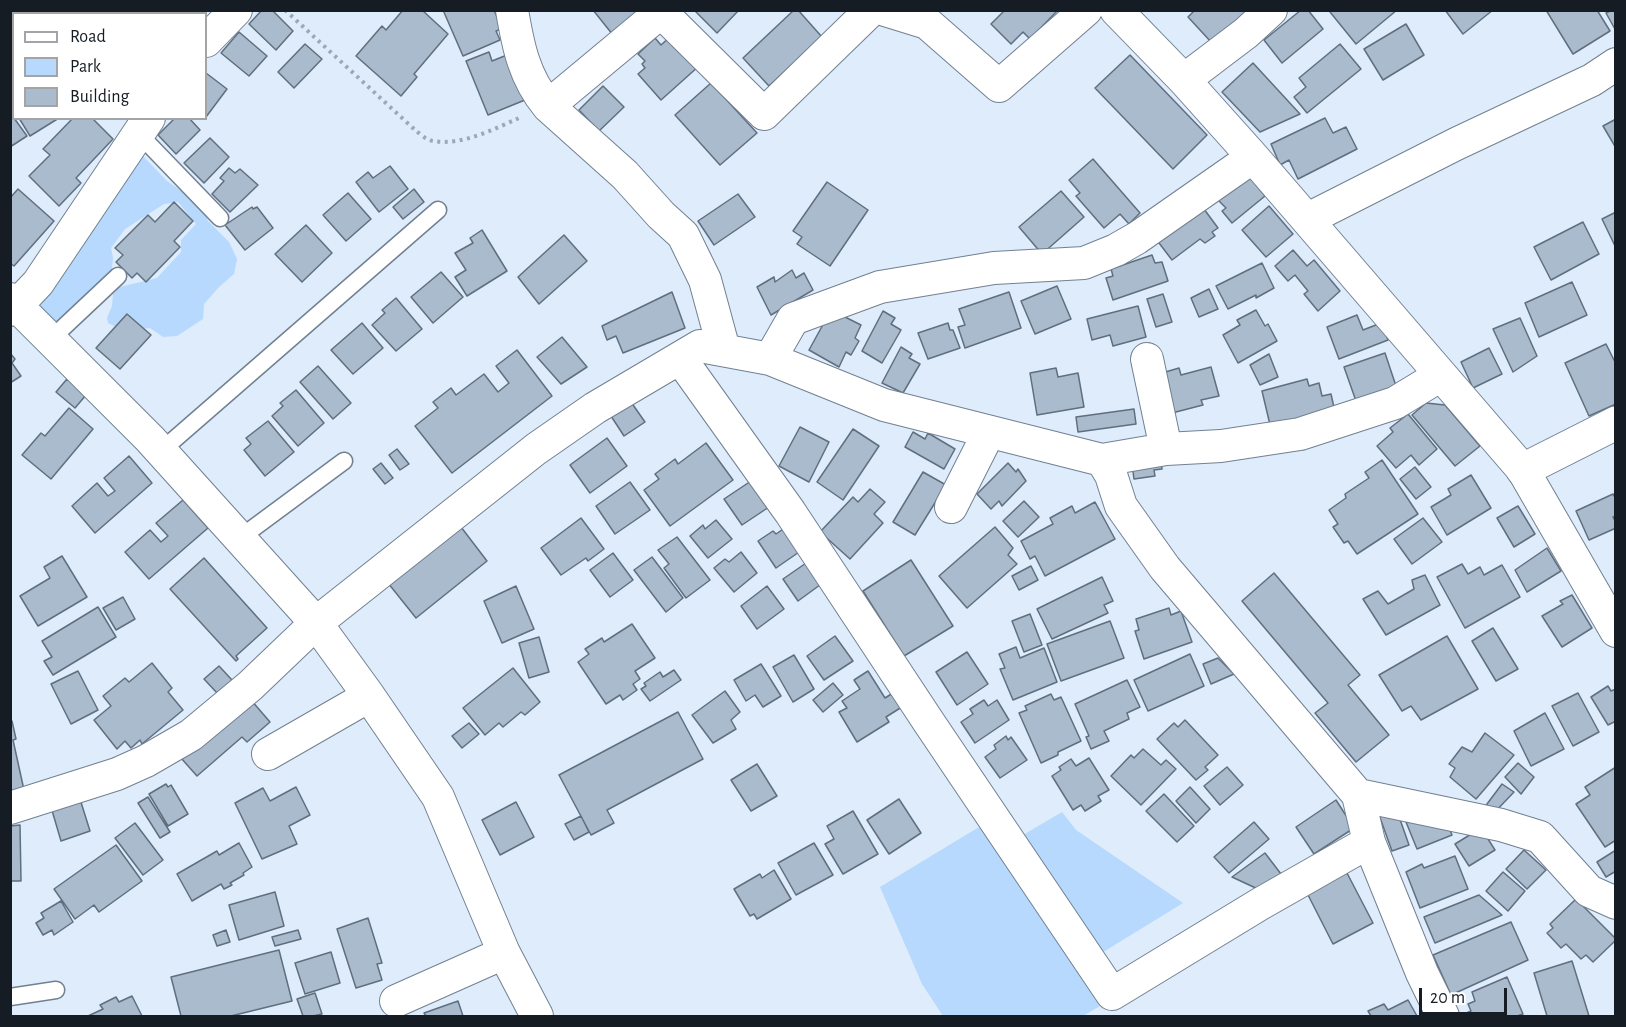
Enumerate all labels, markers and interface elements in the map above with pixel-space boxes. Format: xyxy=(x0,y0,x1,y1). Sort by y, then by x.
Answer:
legend xyxy=(12,12,207,120)
text: Road xyxy=(70,28,106,46)
text: Park xyxy=(70,58,101,76)
text: Building xyxy=(70,88,129,106)
scale bar xyxy=(1422,976,1510,1014)
text: 20 m xyxy=(1430,989,1465,1007)

